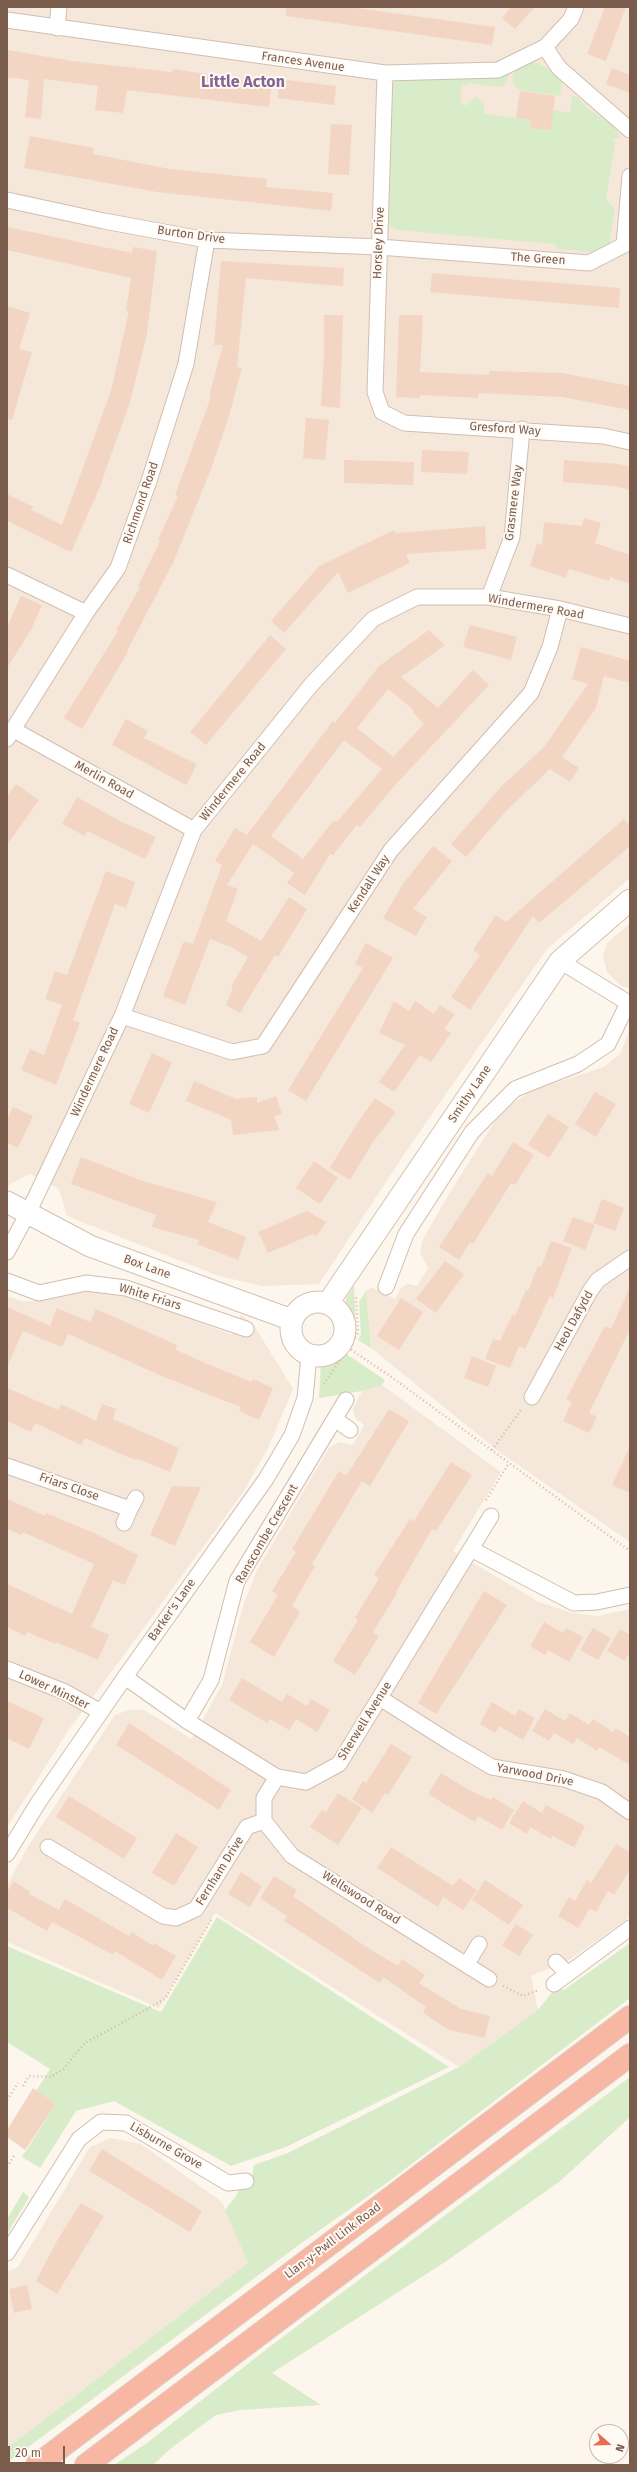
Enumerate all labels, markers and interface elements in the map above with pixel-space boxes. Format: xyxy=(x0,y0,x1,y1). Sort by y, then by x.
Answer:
street label: Frances Avenue xyxy=(260,49,346,75)
district label: Little Acton xyxy=(201,73,285,93)
street label: Horsley Drive xyxy=(371,207,387,279)
street label: Burton Drive xyxy=(156,223,226,247)
street label: The Green xyxy=(510,250,566,268)
street label: Gresford Way xyxy=(469,419,541,439)
street label: Richmond Road xyxy=(120,460,162,546)
street label: Grasmere Way xyxy=(502,464,526,542)
street label: Windermere Road xyxy=(487,591,585,623)
street label: Windermere Road xyxy=(197,740,269,824)
street label: Merlin Road xyxy=(72,758,136,802)
street label: Kendall Way xyxy=(345,852,393,916)
street label: Windermere Road xyxy=(68,1025,122,1119)
street label: Smithy Lane xyxy=(445,1062,495,1126)
street label: Box Lane xyxy=(121,1252,173,1282)
street label: White Friars xyxy=(117,1281,183,1313)
street label: Heol Dafydd xyxy=(552,1288,596,1354)
street label: Friars Close xyxy=(37,1470,101,1504)
street label: Ranscombe Crescent xyxy=(233,1482,301,1586)
street label: Barker's Lane xyxy=(145,1576,199,1644)
street label: Lower Minster xyxy=(16,1667,92,1713)
street label: Sherwell Avenue xyxy=(335,1679,395,1763)
street label: Yarwood Drive xyxy=(495,1760,575,1790)
street label: Fernham Drive xyxy=(193,1834,247,1908)
street label: Wellswood Road xyxy=(319,1868,403,1928)
street label: Lisburne Grove xyxy=(127,2119,205,2173)
street label: Llan-y-Pwll Link Road xyxy=(282,2200,384,2282)
north arrow xyxy=(589,2424,629,2464)
scale bar xyxy=(10,2438,67,2464)
text: N xyxy=(612,2442,627,2454)
text: 20 m xyxy=(15,2446,41,2460)

